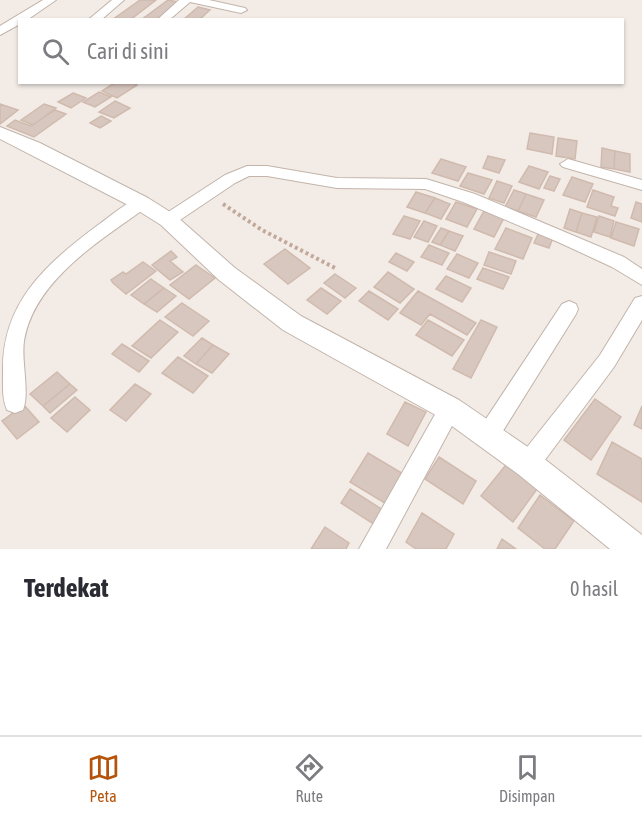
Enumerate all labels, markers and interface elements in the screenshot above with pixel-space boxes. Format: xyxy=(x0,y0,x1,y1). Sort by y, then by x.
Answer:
search box xyxy=(18,18,624,84)
icon: search xyxy=(39,35,72,68)
text: Cari di sini xyxy=(87,38,169,64)
text: Terdekat xyxy=(24,573,108,603)
text: 0 hasil xyxy=(570,577,618,600)
tab: Peta xyxy=(87,751,120,805)
tab: Rute xyxy=(293,751,326,805)
tab: Disimpan xyxy=(499,751,555,805)

